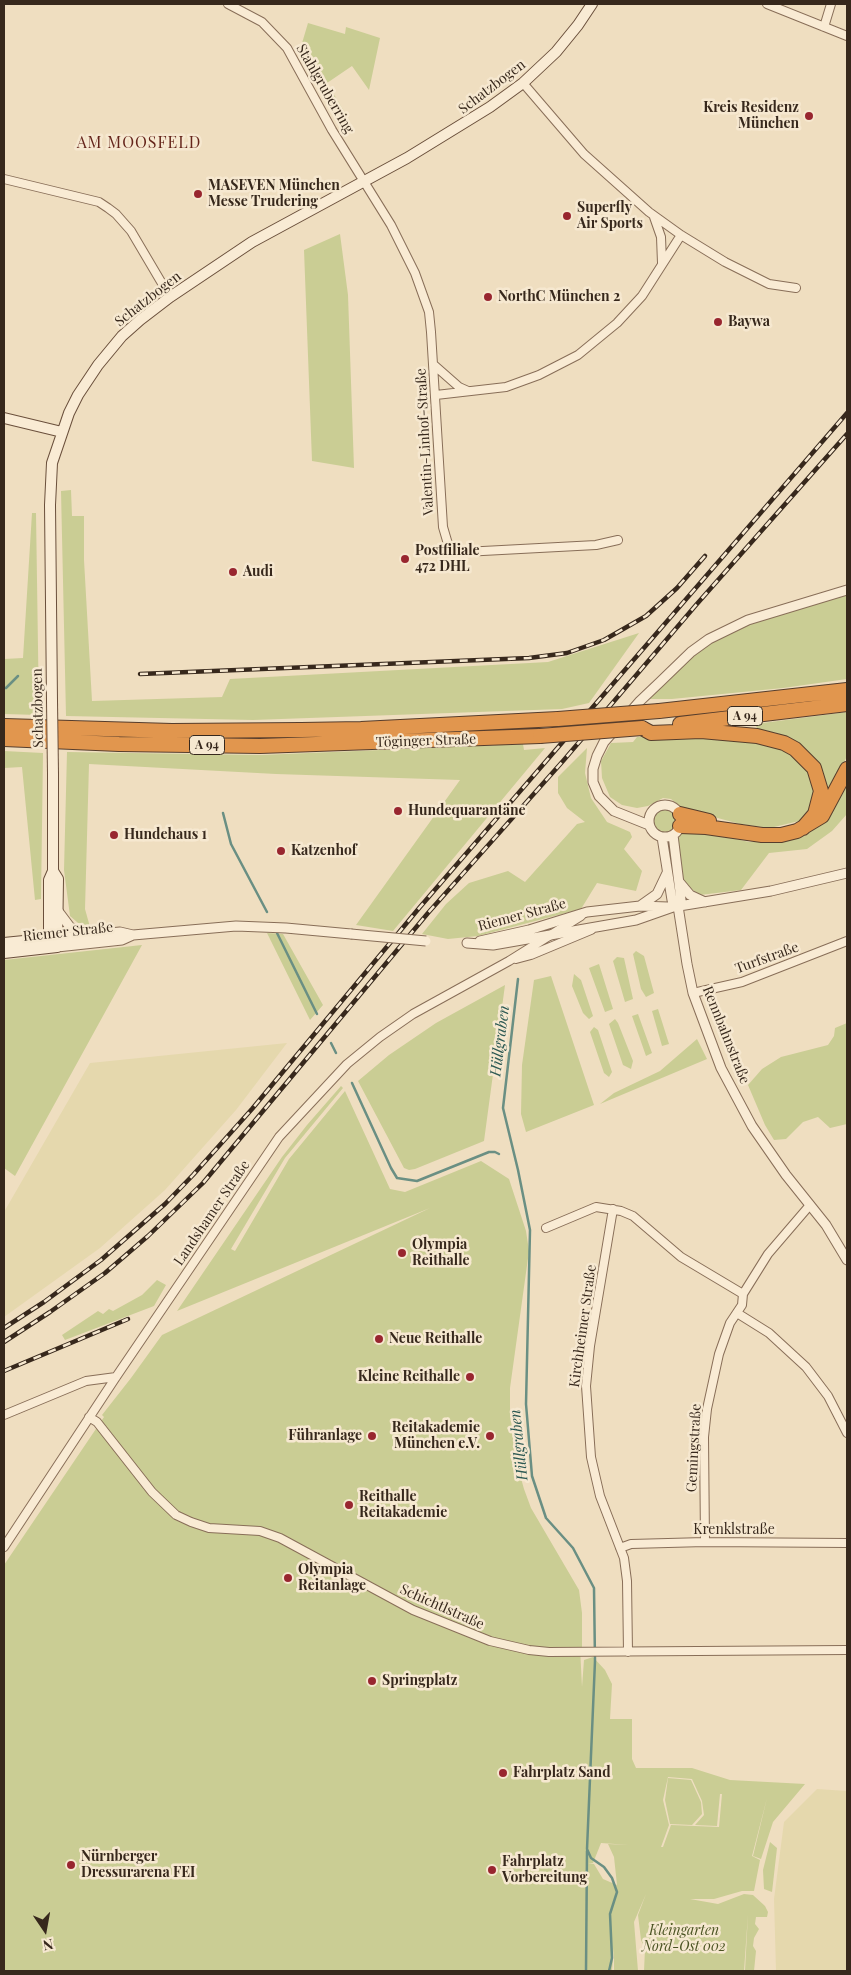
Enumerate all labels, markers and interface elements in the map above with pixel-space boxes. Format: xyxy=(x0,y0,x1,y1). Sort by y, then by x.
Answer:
street label: Stahlgruberring xyxy=(293,41,357,137)
street label: Schatzbogen xyxy=(455,56,529,118)
place label: Kreis Residenz München xyxy=(703,100,799,132)
marker: Kreis Residenz München xyxy=(803,110,815,122)
district label: AM MOOSFELD xyxy=(75,133,203,153)
place label: MASEVEN München Messe Trudering xyxy=(208,178,340,210)
marker: MASEVEN München Messe Trudering xyxy=(192,188,204,200)
place label: Superfly Air Sports xyxy=(577,200,643,232)
marker: Superfly Air Sports xyxy=(561,210,573,222)
street label: Schatzbogen xyxy=(112,268,184,330)
place label: NorthC München 2 xyxy=(498,289,620,305)
marker: NorthC München 2 xyxy=(482,291,494,303)
place label: Baywa xyxy=(728,314,770,330)
marker: Baywa xyxy=(712,316,724,328)
street label: Valentin-Linhof-Straße xyxy=(413,368,437,516)
place label: Postfiliale 472 DHL xyxy=(415,543,480,576)
marker: Postfiliale 472 DHL xyxy=(399,553,411,565)
place label: Audi xyxy=(243,564,273,580)
marker: Audi xyxy=(227,566,239,578)
street label: Schatzbogen xyxy=(29,668,47,748)
road number: A 94 xyxy=(728,706,762,726)
street label: Töginger Straße xyxy=(375,731,477,751)
road number: A 94 xyxy=(190,736,224,754)
place label: Hundequarantäne xyxy=(408,803,526,819)
marker: Hundequarantäne xyxy=(392,805,404,817)
place label: Hundehaus 1 xyxy=(124,827,207,843)
marker: Hundehaus 1 xyxy=(108,829,120,841)
place label: Katzenhof xyxy=(291,843,357,859)
marker: Katzenhof xyxy=(275,845,287,857)
street label: Riemer Straße xyxy=(476,895,568,935)
street label: Riemer Straße xyxy=(22,919,114,945)
street label: Turfstraße xyxy=(733,939,801,977)
street label: Rennbahnstraße xyxy=(699,984,753,1086)
water label: Hüllgraben xyxy=(487,1004,513,1078)
street label: Landshamer Straße xyxy=(171,1157,253,1269)
place label: Olympia Reithalle xyxy=(412,1237,470,1270)
marker: Olympia Reithalle xyxy=(396,1247,408,1259)
street label: Kirchheimer Straße xyxy=(566,1263,600,1389)
place label: Neue Reithalle xyxy=(389,1331,482,1347)
marker: Neue Reithalle xyxy=(373,1333,385,1345)
place label: Kleine Reithalle xyxy=(358,1369,460,1385)
marker: Kleine Reithalle xyxy=(464,1371,476,1383)
street label: Gemingstraße xyxy=(683,1403,705,1493)
water label: Hüllgraben xyxy=(506,1409,532,1481)
place label: Reitakademie München e.V. xyxy=(392,1420,480,1452)
place label: Führanlage xyxy=(288,1428,362,1444)
marker: Führanlage xyxy=(366,1430,378,1442)
marker: Reitakademie München e.V. xyxy=(484,1430,496,1442)
place label: Reithalle Reitakademie xyxy=(359,1489,447,1521)
marker: Reithalle Reitakademie xyxy=(343,1499,355,1511)
street label: Krenklstraße xyxy=(693,1522,775,1538)
place label: Olympia Reitanlage xyxy=(298,1562,366,1594)
marker: Olympia Reitanlage xyxy=(282,1572,294,1584)
street label: Schichtlstraße xyxy=(397,1581,487,1633)
place label: Springplatz xyxy=(382,1673,457,1689)
marker: Springplatz xyxy=(366,1675,378,1687)
place label: Fahrplatz Sand xyxy=(513,1765,611,1781)
marker: Fahrplatz Sand xyxy=(497,1767,509,1779)
place label: Nürnberger Dressurarena FEI xyxy=(81,1849,195,1881)
place label: Fahrplatz Vorbereitung xyxy=(502,1854,587,1886)
marker: Nürnberger Dressurarena FEI xyxy=(65,1859,77,1871)
marker: Fahrplatz Vorbereitung xyxy=(486,1864,498,1876)
north arrow xyxy=(20,1905,70,1955)
park label: Kleingarten Nord-Ost 002 xyxy=(642,1923,726,1955)
text: N xyxy=(41,1935,55,1956)

